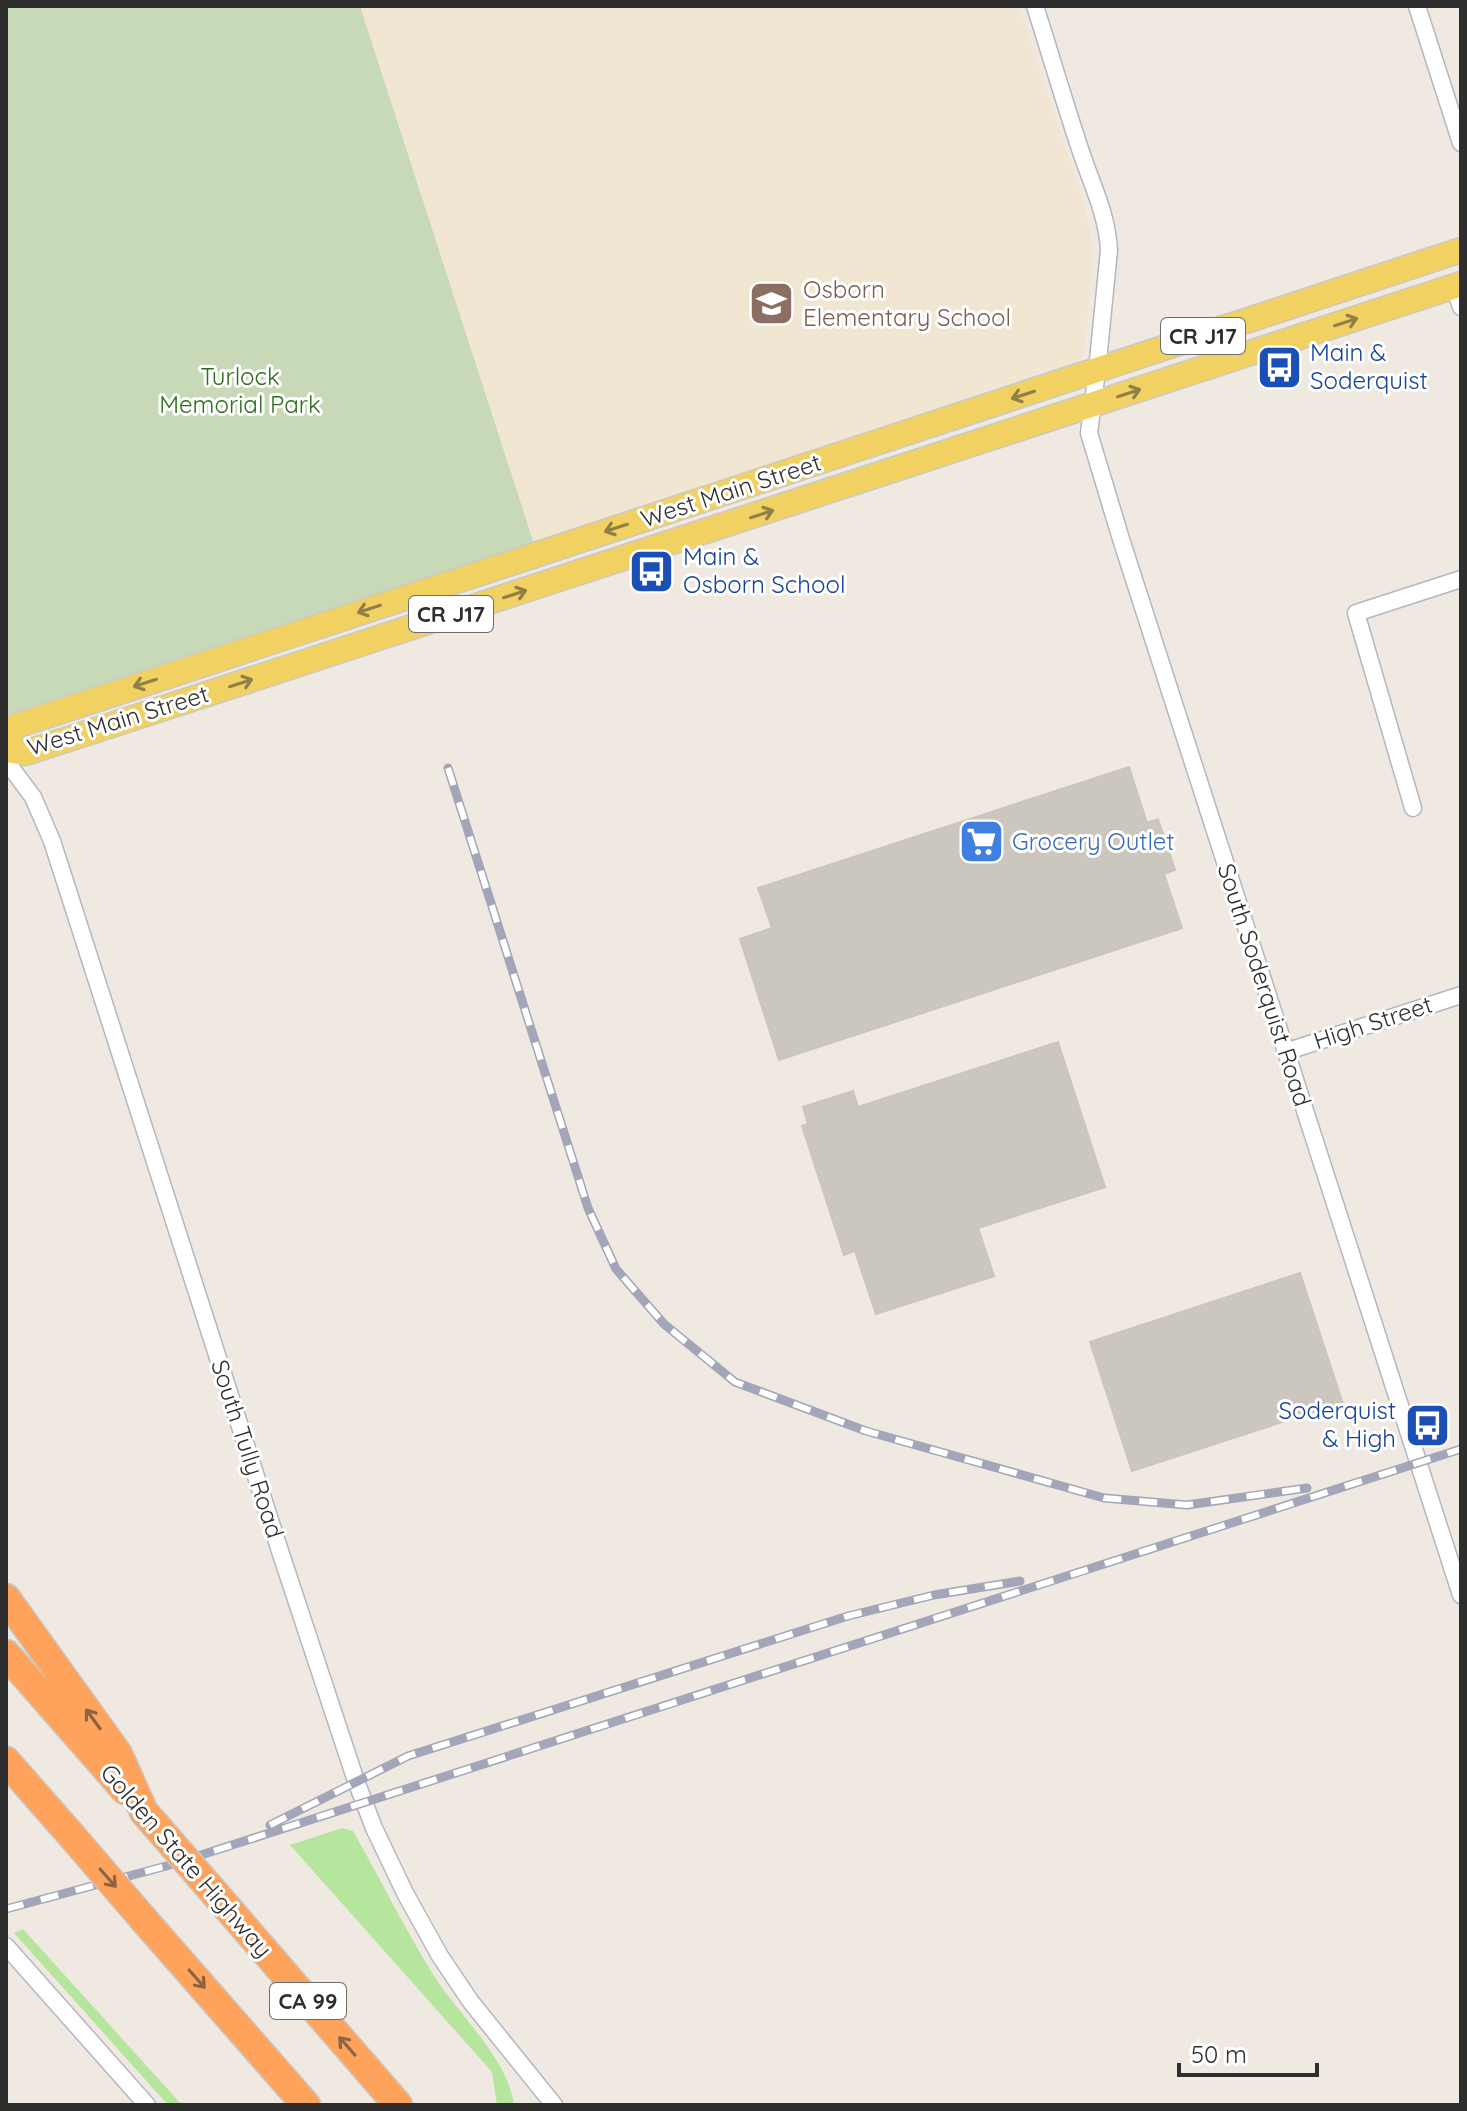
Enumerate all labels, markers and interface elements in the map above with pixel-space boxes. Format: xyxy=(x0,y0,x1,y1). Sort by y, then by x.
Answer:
place label: Osborn Elementary School xyxy=(803,274,1011,332)
school or university icon: Osborn Elementary School xyxy=(748,280,796,328)
one-way arrow xyxy=(1333,314,1358,329)
road number: CR J17 xyxy=(1161,318,1245,354)
place label: Main & Soderquist xyxy=(1310,337,1428,395)
bus stop icon: Main & Soderquist xyxy=(1255,343,1303,391)
park label: Turlock Memorial Park xyxy=(159,361,321,419)
one-way arrow xyxy=(1116,384,1141,399)
one-way arrow xyxy=(1011,389,1036,404)
street label: West Main Street xyxy=(637,447,825,533)
one-way arrow xyxy=(749,505,774,520)
one-way arrow xyxy=(604,521,630,536)
place label: Main & Osborn School xyxy=(683,541,845,599)
bus stop icon: Main & Osborn School xyxy=(628,547,676,595)
one-way arrow xyxy=(502,585,527,600)
road number: CR J17 xyxy=(409,596,493,632)
one-way arrow xyxy=(357,603,382,617)
one-way arrow xyxy=(228,675,253,690)
one-way arrow xyxy=(133,677,158,692)
street label: West Main Street xyxy=(23,678,212,762)
supermarket icon: Grocery Outlet xyxy=(957,818,1005,866)
place label: Grocery Outlet xyxy=(1012,826,1174,856)
street label: South Soderquist Road xyxy=(1212,859,1318,1110)
street label: High Street xyxy=(1309,989,1436,1055)
street label: South Tully Road xyxy=(205,1356,291,1542)
place label: Soderquist & High xyxy=(1278,1395,1396,1453)
bus stop icon: Soderquist & High xyxy=(1403,1401,1451,1449)
one-way arrow xyxy=(85,1709,101,1731)
street label: Golden State Highway xyxy=(95,1757,279,1963)
one-way arrow xyxy=(99,1867,117,1888)
one-way arrow xyxy=(187,1969,205,1989)
road number: CA 99 xyxy=(270,1983,346,2019)
scale bar xyxy=(1179,2027,1317,2077)
one-way arrow xyxy=(338,2036,356,2057)
text: 50 m xyxy=(1191,2039,1247,2069)

